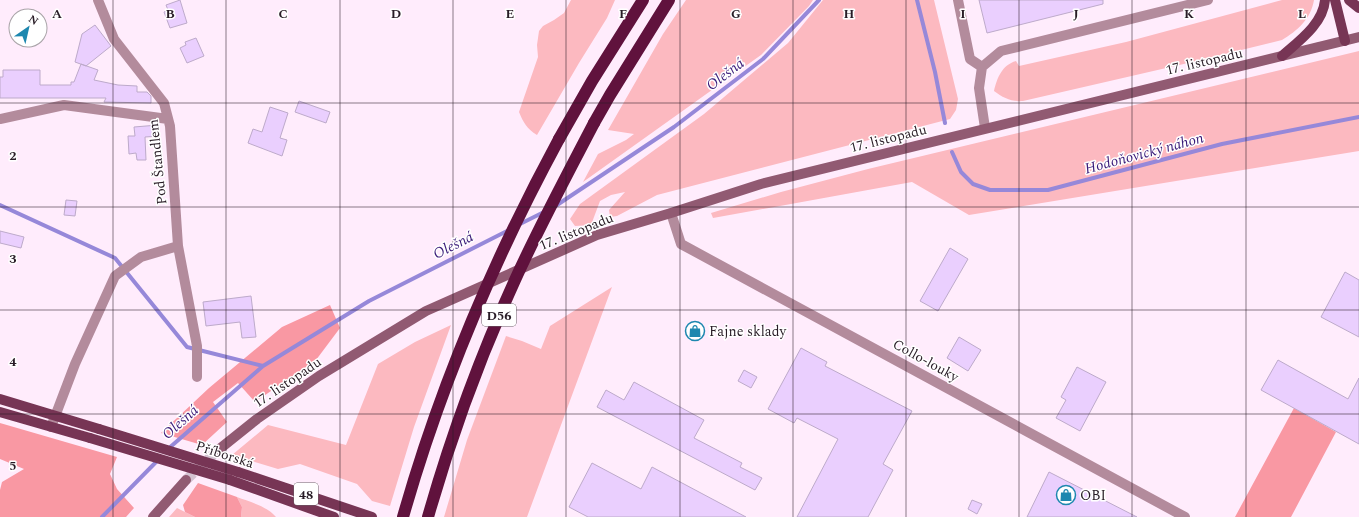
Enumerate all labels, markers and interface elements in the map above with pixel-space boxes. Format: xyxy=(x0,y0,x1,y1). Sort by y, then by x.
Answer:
text: A xyxy=(52,4,62,24)
text: B xyxy=(165,4,175,24)
text: C xyxy=(278,4,288,24)
text: D xyxy=(391,4,401,24)
text: E xyxy=(506,4,515,24)
text: F xyxy=(619,4,627,24)
text: G xyxy=(731,4,741,24)
text: H xyxy=(844,4,855,24)
text: I xyxy=(960,4,966,24)
text: J xyxy=(1073,4,1079,24)
text: K xyxy=(1184,4,1194,24)
text: L xyxy=(1298,4,1306,24)
north arrow xyxy=(8,8,48,48)
text: N xyxy=(25,11,42,30)
street label: 17. listopadu xyxy=(1164,42,1245,81)
water label: Olešná xyxy=(701,52,750,96)
street label: Pod Štandlem xyxy=(143,118,172,206)
street label: 17. listopadu xyxy=(848,119,929,158)
water label: Hodoňovický náhon xyxy=(1082,127,1206,180)
text: 2 xyxy=(9,146,17,166)
street label: 17. listopadu xyxy=(536,207,617,256)
water label: Olešná xyxy=(429,225,478,265)
text: 3 xyxy=(9,249,17,269)
road number: D56 xyxy=(482,304,516,326)
shop icon: Fajne sklady xyxy=(684,320,706,342)
place label: Fajne sklady xyxy=(709,321,787,342)
street label: Collo-louky xyxy=(889,334,964,388)
text: 4 xyxy=(9,352,17,372)
street label: 17. listopadu xyxy=(249,352,326,413)
water label: Olešná xyxy=(157,399,204,445)
street label: Příborská xyxy=(193,435,257,474)
text: 5 xyxy=(9,456,17,476)
road number: 48 xyxy=(294,483,318,505)
shop icon: OBI xyxy=(1055,484,1077,506)
place label: OBI xyxy=(1080,485,1106,506)

